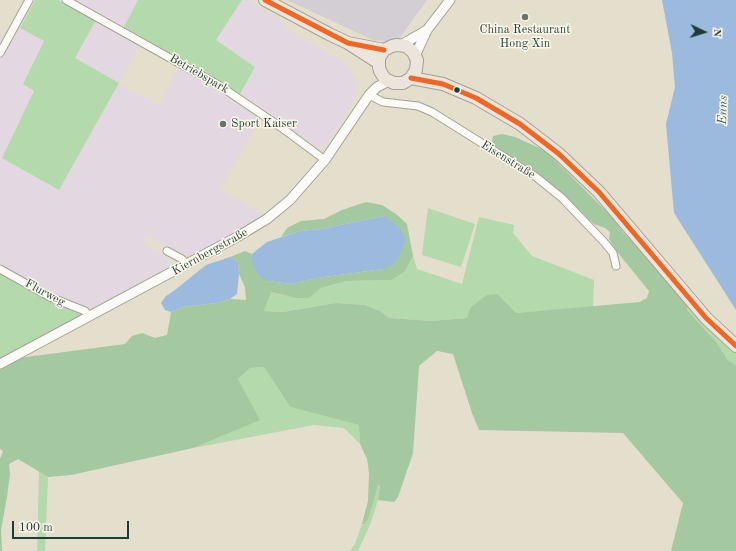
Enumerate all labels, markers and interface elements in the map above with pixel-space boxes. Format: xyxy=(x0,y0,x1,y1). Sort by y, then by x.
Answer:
marker: China Restaurant Hong Xin xyxy=(520,12,530,22)
north arrow xyxy=(684,12,724,52)
place label: China Restaurant Hong Xin xyxy=(480,23,570,51)
text: N xyxy=(711,28,722,37)
street label: Betriebspark xyxy=(167,51,231,97)
unlabelled marker xyxy=(452,85,462,95)
water label: Enns xyxy=(715,95,731,125)
place label: Sport Kaiser xyxy=(231,117,297,131)
marker: Sport Kaiser xyxy=(218,119,228,129)
street label: Eisenstraße xyxy=(478,138,538,182)
street label: Kiernbergstraße xyxy=(170,225,250,279)
street label: Flurweg xyxy=(22,276,68,310)
scale bar xyxy=(14,513,131,539)
text: 100 m xyxy=(19,522,53,534)

